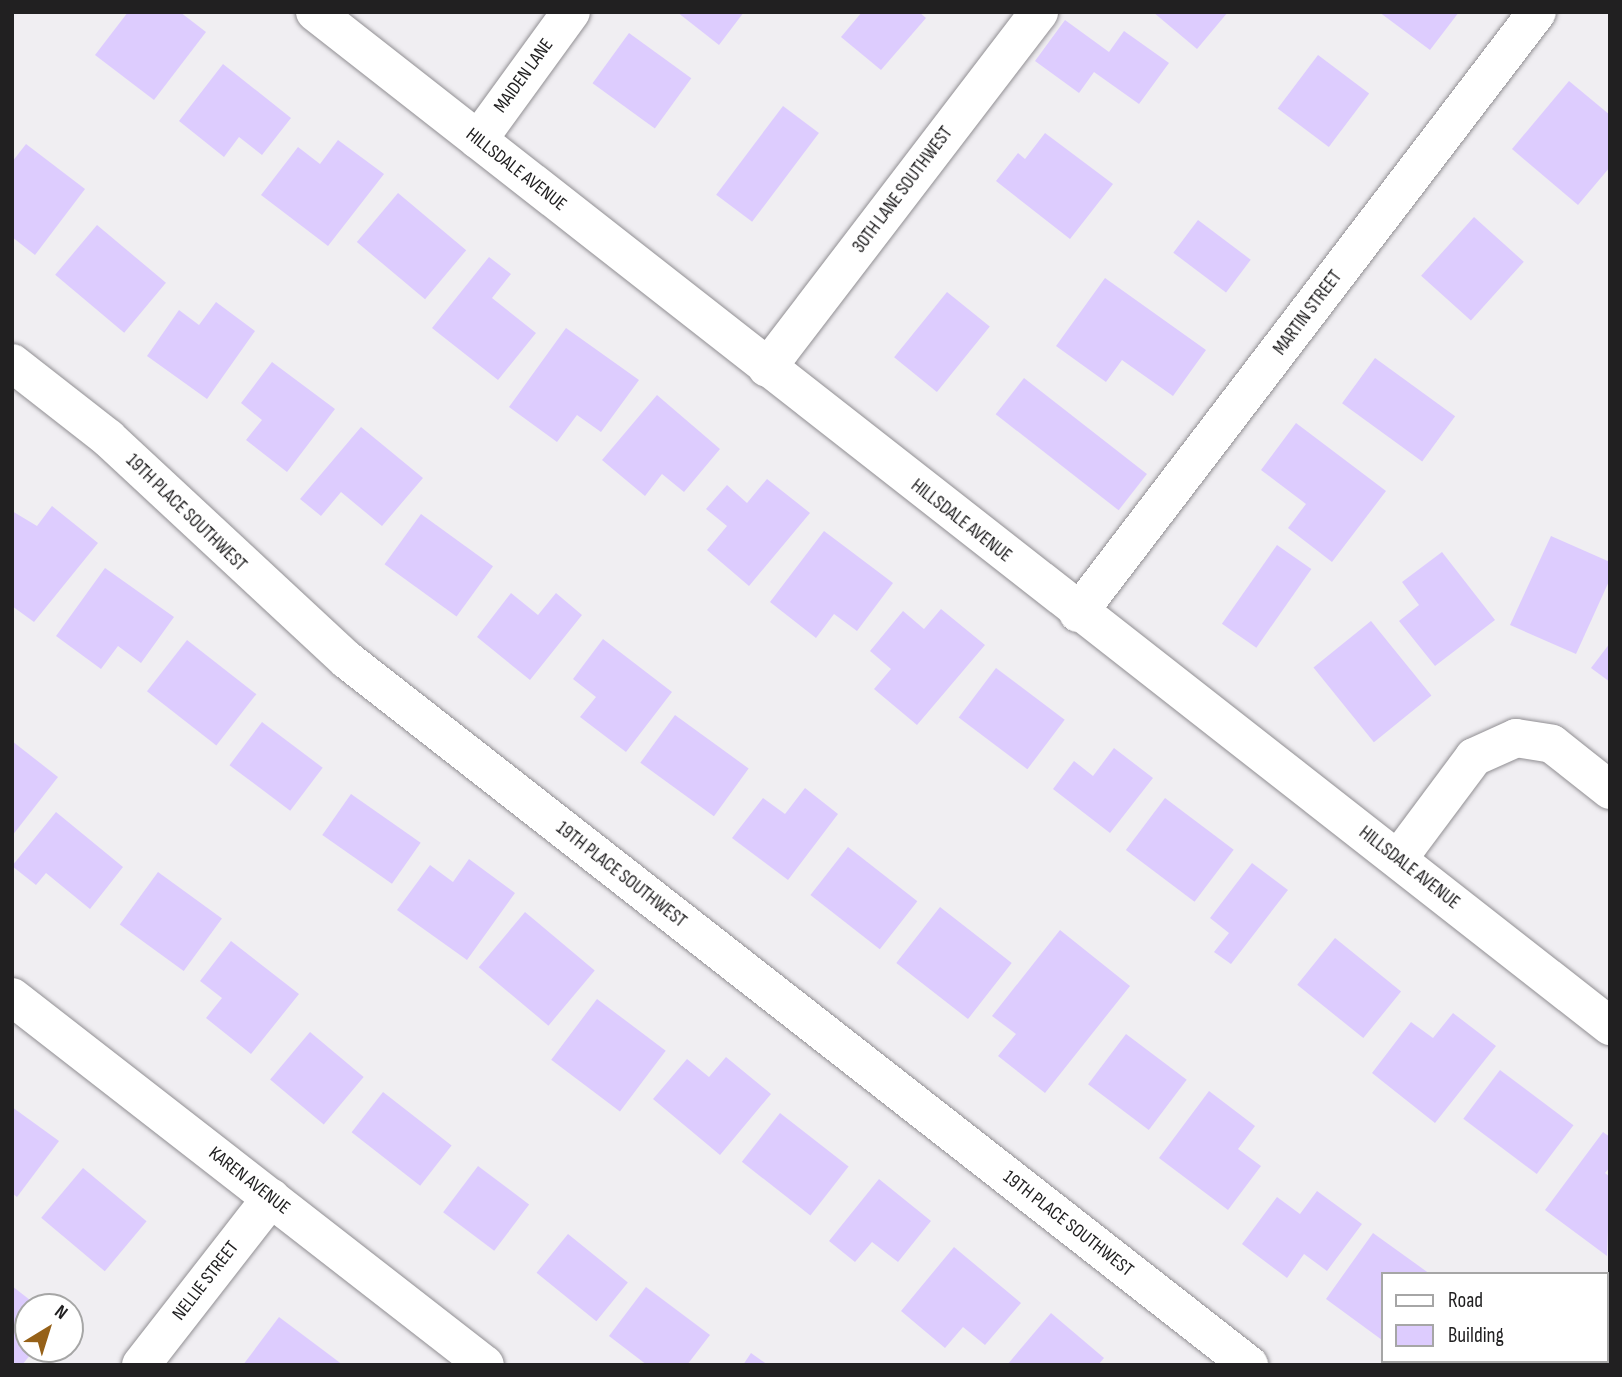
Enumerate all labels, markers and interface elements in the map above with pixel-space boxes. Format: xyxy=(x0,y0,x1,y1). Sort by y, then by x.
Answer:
street label: MAIDEN LANE xyxy=(489,35,559,117)
street label: 30TH LANE SOUTHWEST xyxy=(848,122,958,258)
street label: HILLSDALE AVENUE xyxy=(461,124,571,216)
street label: MARTIN STREET xyxy=(1269,266,1347,360)
street label: 19TH PLACE SOUTHWEST xyxy=(121,450,251,576)
street label: HILLSDALE AVENUE xyxy=(906,475,1016,567)
street label: 19TH PLACE SOUTHWEST xyxy=(551,817,691,933)
street label: HILLSDALE AVENUE xyxy=(1354,822,1464,914)
street label: KAREN AVENUE xyxy=(204,1142,294,1220)
street label: 19TH PLACE SOUTHWEST xyxy=(998,1166,1138,1282)
street label: NELLIE STREET xyxy=(168,1237,244,1325)
legend xyxy=(1380,1272,1608,1363)
text: Road xyxy=(1448,1288,1483,1313)
north arrow xyxy=(14,1293,84,1363)
text: N xyxy=(50,1300,72,1325)
text: Building xyxy=(1448,1323,1504,1348)

